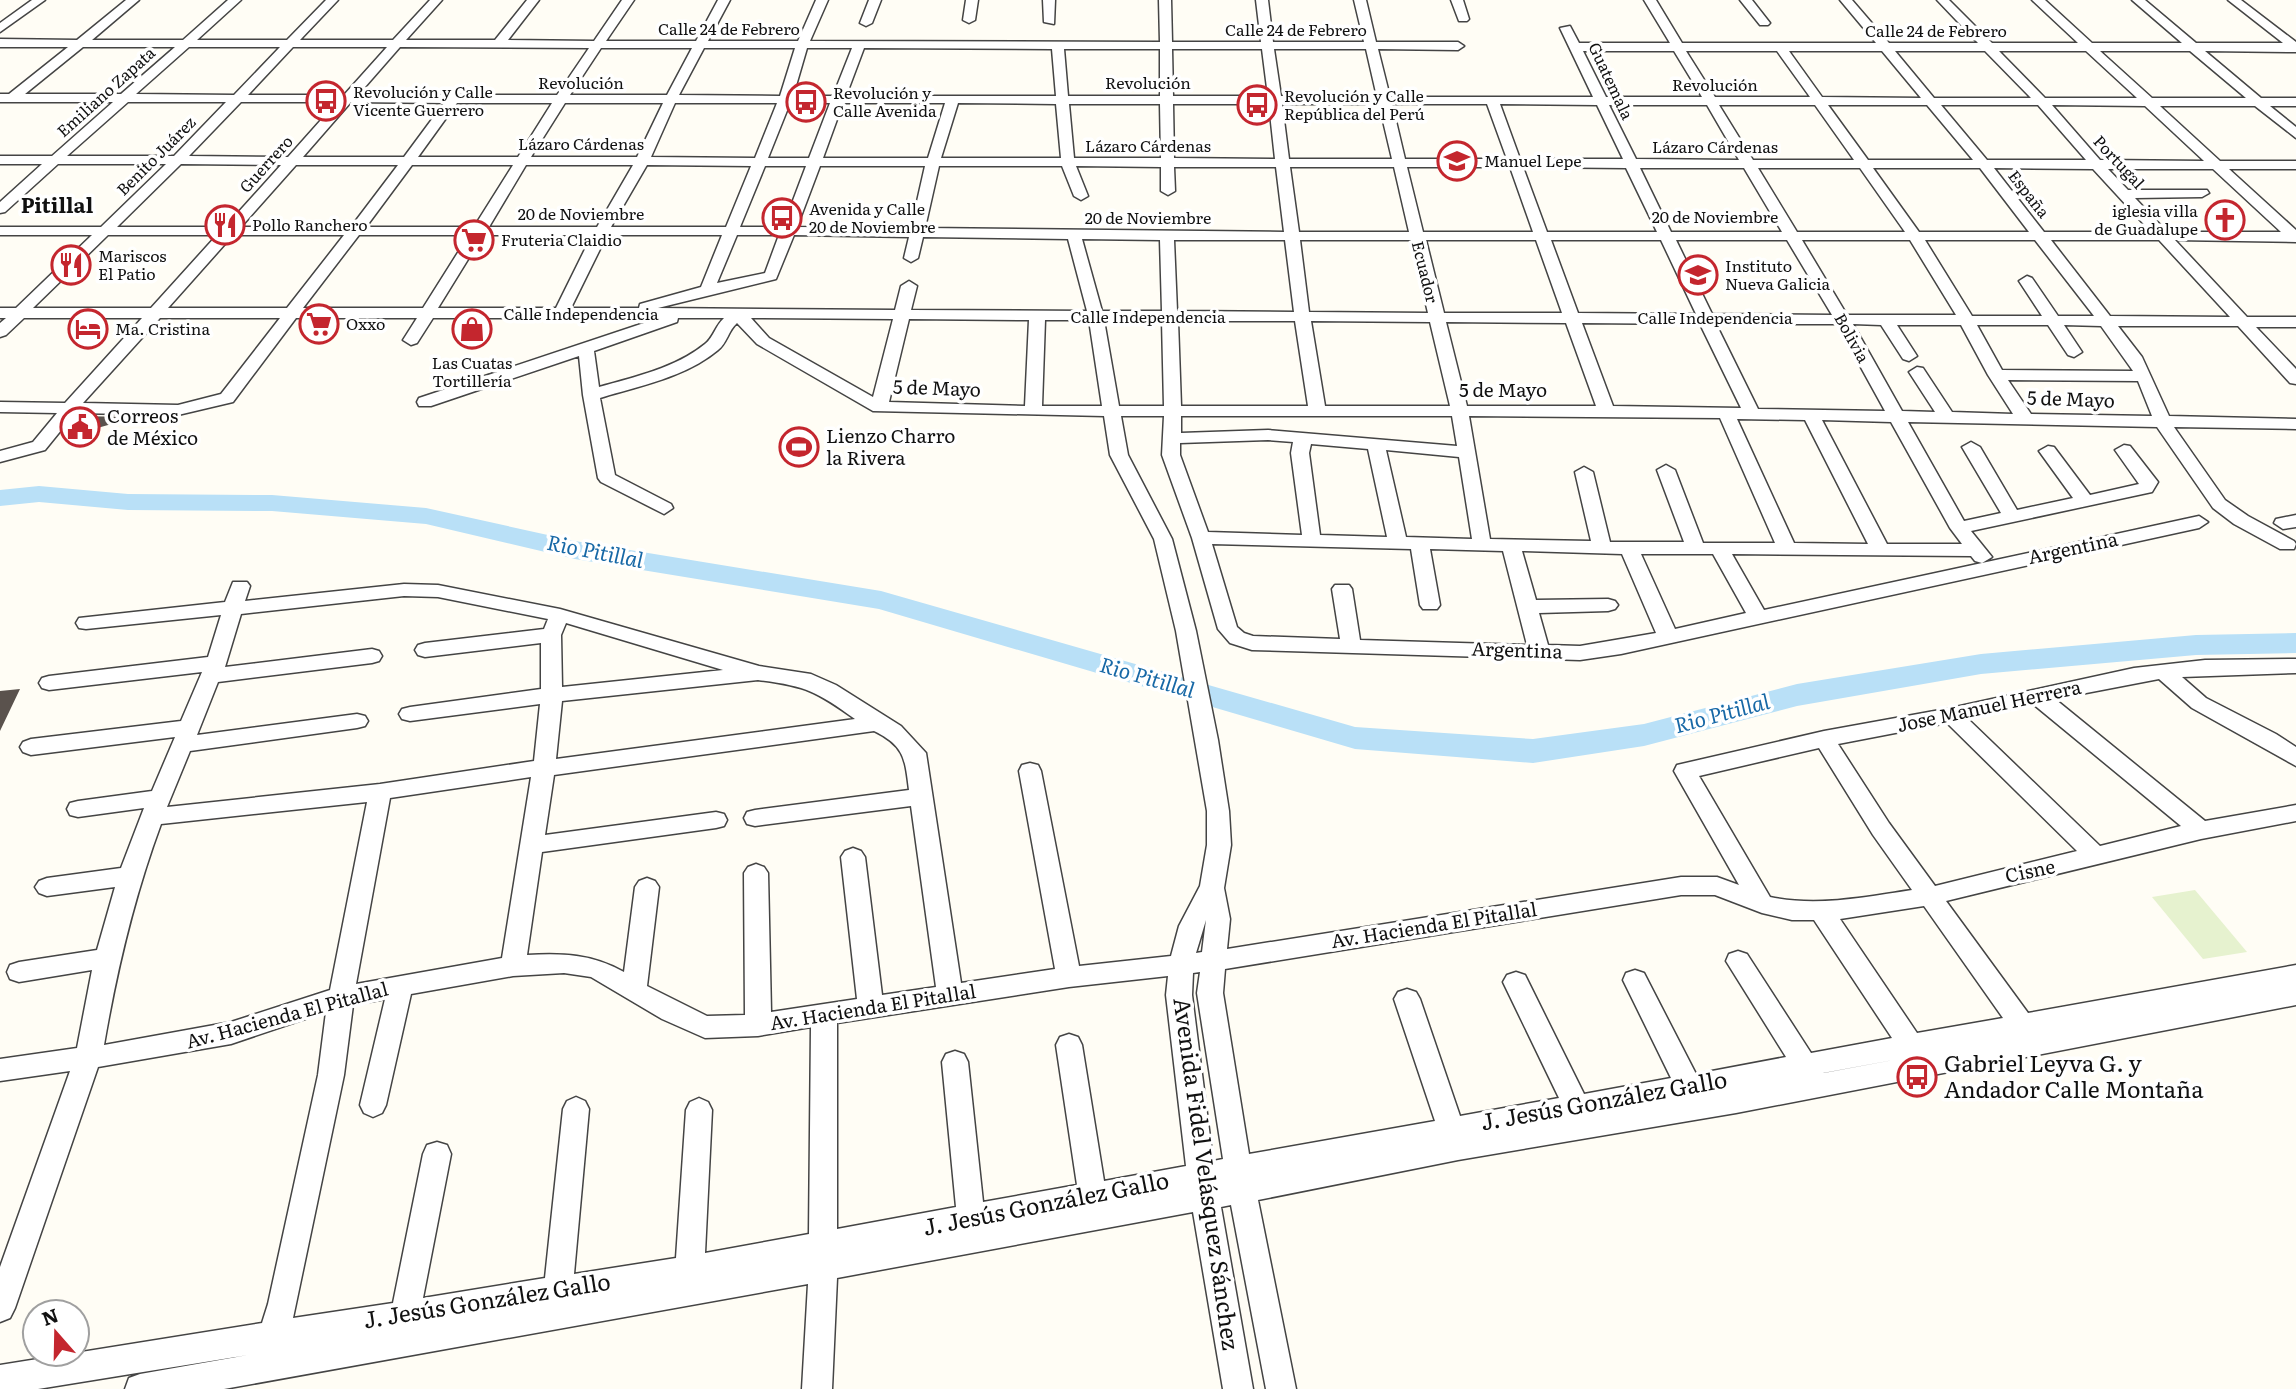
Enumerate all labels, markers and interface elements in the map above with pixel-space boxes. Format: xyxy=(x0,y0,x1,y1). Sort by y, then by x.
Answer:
street label: Calle 24 de Febrero xyxy=(658,16,800,40)
street label: Calle 24 de Febrero xyxy=(1225,17,1367,41)
street label: Calle 24 de Febrero xyxy=(1865,18,2007,42)
street label: Guatemala xyxy=(1583,38,1640,124)
street label: Emiliano Zapata xyxy=(51,40,160,142)
street label: Revolución xyxy=(538,70,624,94)
street label: Revolución xyxy=(1105,70,1191,94)
street label: Revolución xyxy=(1672,72,1758,96)
place label: Revolución y Calle Vicente Guerrero xyxy=(353,79,493,121)
bus stop icon: Revolución y Calle Vicente Guerrero xyxy=(305,80,347,122)
place label: Revolución y Calle Avenida xyxy=(833,80,937,122)
bus stop icon: Revolución y Calle Avenida xyxy=(785,81,827,123)
place label: Revolución y Calle República del Perú xyxy=(1284,83,1425,125)
bus stop icon: Revolución y Calle República del Perú xyxy=(1236,84,1278,126)
street label: Benito Juárez xyxy=(110,110,201,200)
street label: Guerrero xyxy=(233,129,298,197)
street label: Portugal xyxy=(2089,129,2151,193)
street label: Lázaro Cárdenas xyxy=(518,131,644,155)
street label: Lázaro Cárdenas xyxy=(1085,133,1211,157)
street label: Lázaro Cárdenas xyxy=(1652,134,1778,158)
school or university icon: Manuel Lepe xyxy=(1436,140,1478,182)
place label: Manuel Lepe xyxy=(1484,148,1582,172)
street label: España xyxy=(2003,164,2056,223)
district label: Pitillal xyxy=(21,188,94,219)
place label: Avenida y Calle 20 de Noviembre xyxy=(809,196,936,238)
bus stop icon: Avenida y Calle 20 de Noviembre xyxy=(761,197,803,239)
place label: iglesia villa de Guadalupe xyxy=(2094,198,2198,240)
church icon: iglesia villa de Guadalupe xyxy=(2204,199,2246,241)
street label: 20 de Noviembre xyxy=(518,201,644,225)
restaurant icon: Pollo Ranchero xyxy=(204,204,246,246)
street label: 20 de Noviembre xyxy=(1652,204,1778,228)
street label: 20 de Noviembre xyxy=(1085,205,1211,229)
place label: Pollo Ranchero xyxy=(252,212,368,236)
supermarket icon: Fruteria Claidio xyxy=(453,219,495,261)
place label: Fruteria Claidio xyxy=(501,227,622,251)
street label: Ecuador xyxy=(1407,238,1445,306)
place label: Mariscos El Patio xyxy=(98,243,167,285)
restaurant icon: Mariscos El Patio xyxy=(50,244,92,286)
place label: Instituto Nueva Galicia xyxy=(1725,253,1831,295)
school or university icon: Instituto Nueva Galicia xyxy=(1677,254,1719,296)
street label: Calle Independencia xyxy=(503,301,659,325)
supermarket icon: Oxxo xyxy=(298,303,340,345)
street label: Calle Independencia xyxy=(1070,304,1226,328)
street label: Calle Independencia xyxy=(1637,305,1793,329)
hotel icon: Ma. Cristina xyxy=(67,308,109,350)
shop icon: Las Cuatas Tortillería xyxy=(451,308,493,350)
street label: Bolivia xyxy=(1829,308,1876,367)
place label: Oxxo xyxy=(346,311,385,335)
place label: Ma. Cristina xyxy=(115,316,210,340)
place label: Las Cuatas Tortillería xyxy=(432,350,512,392)
street label: 5 de Mayo xyxy=(893,371,982,403)
street label: 5 de Mayo xyxy=(1459,375,1547,403)
street label: 5 de Mayo xyxy=(2027,382,2116,414)
place label: Correos de México xyxy=(107,401,198,451)
public building icon: Correos de México xyxy=(59,406,101,448)
place label: Lienzo Charro la Rivera xyxy=(826,421,956,471)
sports icon: Lienzo Charro la Rivera xyxy=(778,426,820,468)
street label: Argentina xyxy=(2025,524,2121,570)
water label: Rio Pitillal xyxy=(545,525,646,574)
street label: Argentina xyxy=(1471,633,1564,665)
water label: Rio Pitillal xyxy=(1097,647,1199,704)
street label: Jose Manuel Herrera xyxy=(1894,672,2084,738)
water label: Rio Pitillal xyxy=(1670,684,1773,739)
street label: Cisne xyxy=(2002,851,2058,889)
street label: Av. Hacienda El Pitallal xyxy=(1329,894,1539,954)
street label: Av. Hacienda El Pitallal xyxy=(183,974,391,1054)
street label: Av. Hacienda El Pitallal xyxy=(768,976,978,1036)
street label: Avenida Fidel Velásquez Sánchez xyxy=(1166,995,1250,1352)
place label: Gabriel Leyva G. y Andador Calle Montaña xyxy=(1944,1045,2204,1105)
bus stop icon: Gabriel Leyva G. y Andador Calle Montaña xyxy=(1896,1056,1938,1098)
street label: J. Jesús González Gallo xyxy=(1478,1061,1730,1137)
street label: J. Jesús González Gallo xyxy=(920,1162,1171,1243)
street label: J. Jesús González Gallo xyxy=(361,1263,613,1335)
north arrow xyxy=(21,1298,91,1368)
text: N xyxy=(38,1300,62,1332)

